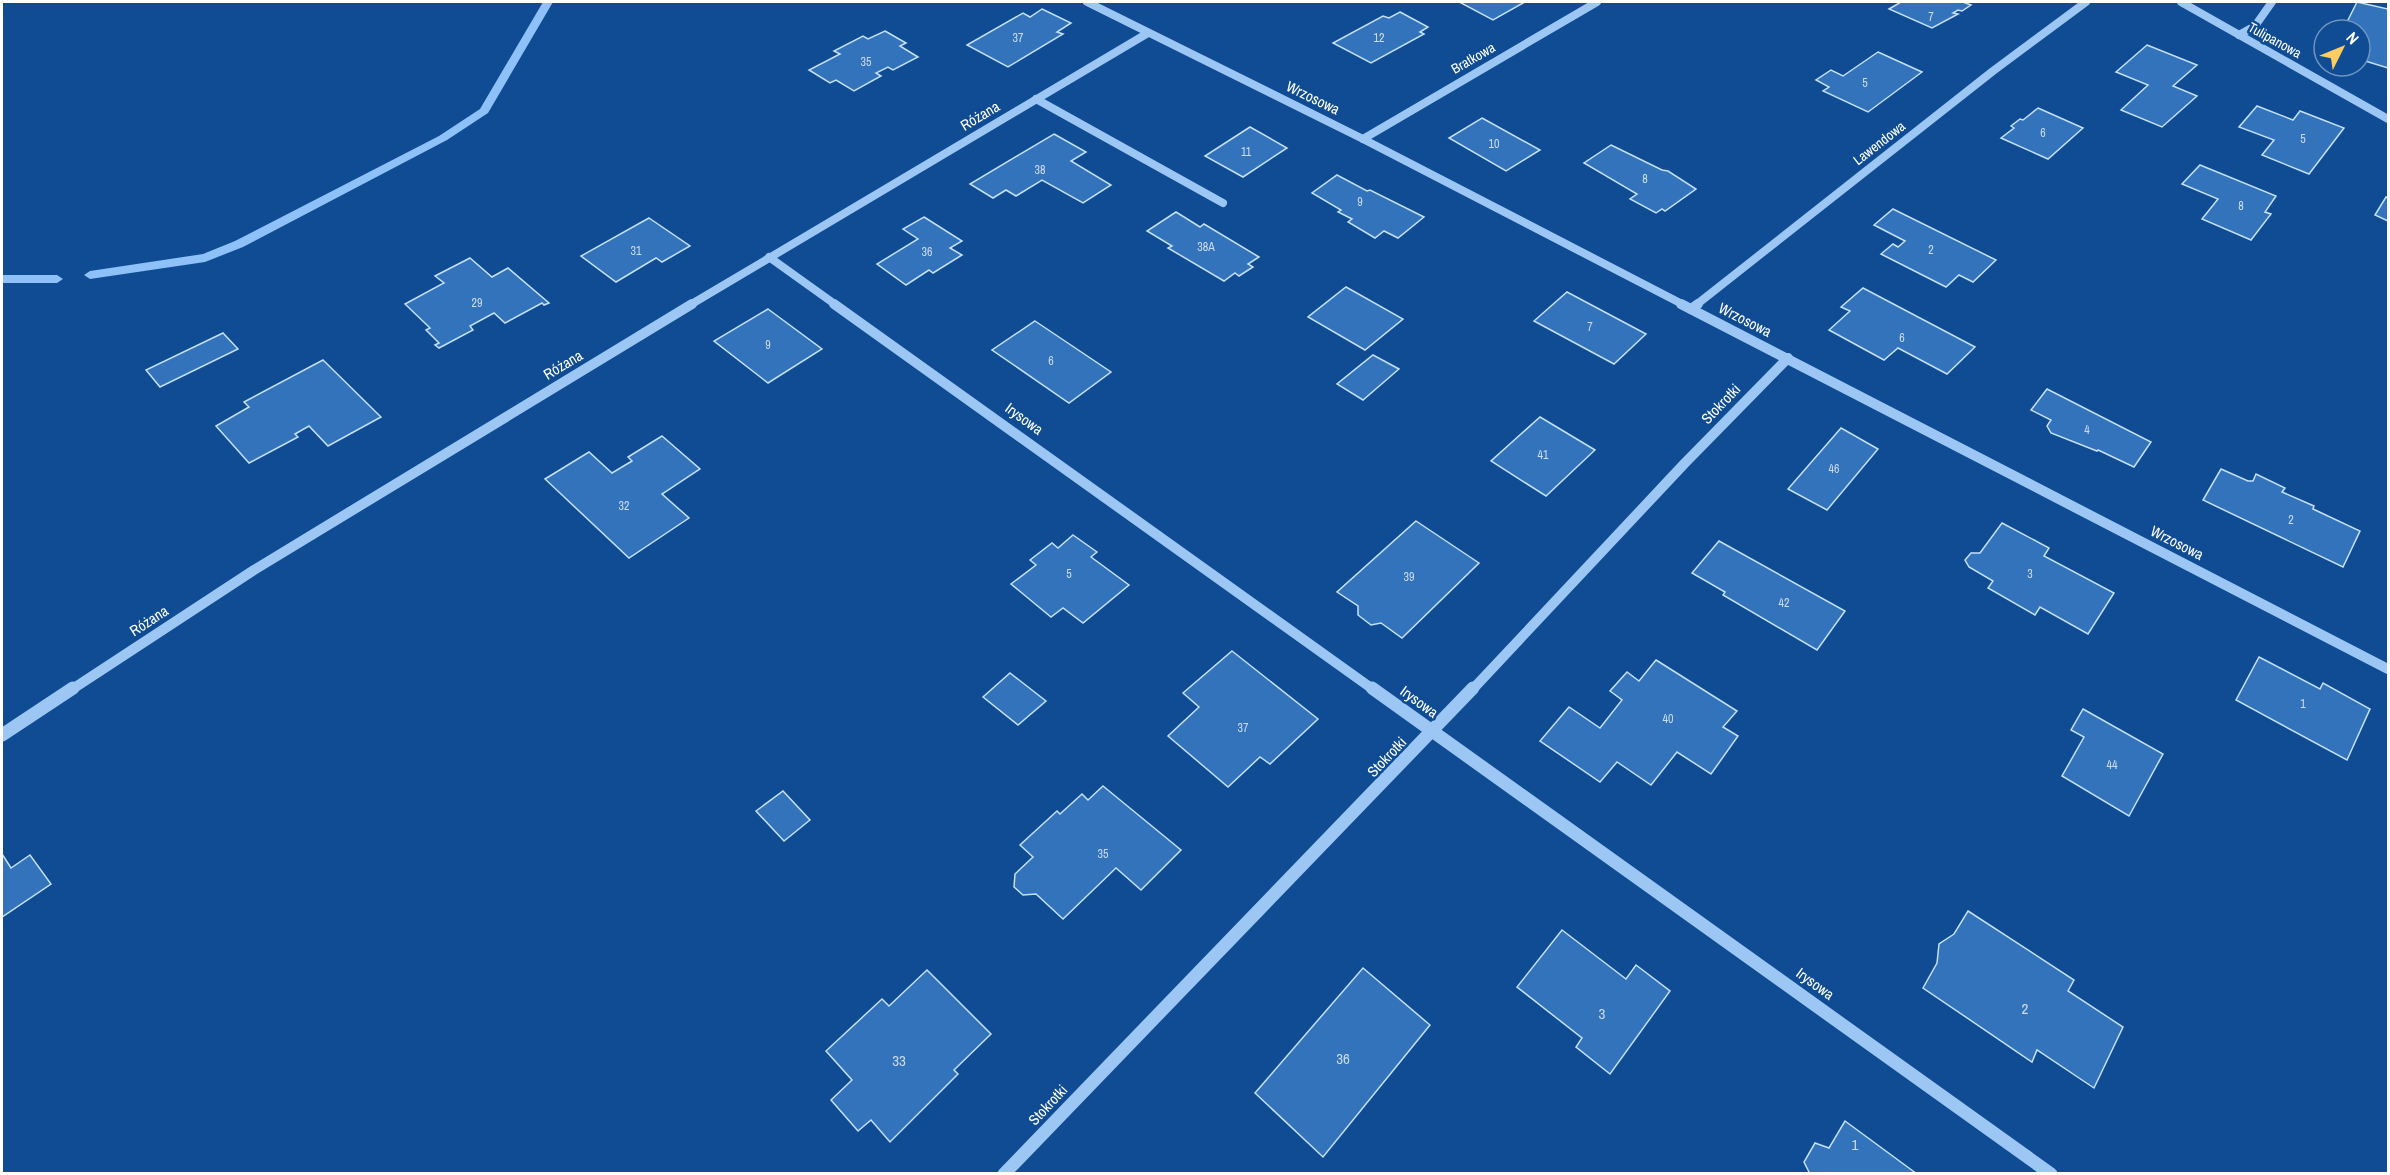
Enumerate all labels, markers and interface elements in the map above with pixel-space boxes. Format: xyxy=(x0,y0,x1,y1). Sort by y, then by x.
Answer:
house number: 7 xyxy=(1928,9,1934,25)
street label: Tulipanowa xyxy=(2245,18,2305,62)
north arrow xyxy=(2312,18,2372,78)
text: N xyxy=(2342,27,2364,49)
house number: 37 xyxy=(1013,30,1024,46)
house number: 12 xyxy=(1374,30,1384,46)
street label: Bratkowa xyxy=(1448,38,1499,78)
house number: 35 xyxy=(861,54,872,70)
house number: 5 xyxy=(1862,75,1868,91)
street label: Wrzosowa xyxy=(1283,76,1344,120)
street label: Różana xyxy=(956,96,1003,135)
street label: Lawendowa xyxy=(1849,117,1909,169)
house number: 6 xyxy=(2040,125,2046,141)
house number: 5 xyxy=(2300,131,2306,147)
house number: 10 xyxy=(1489,136,1499,152)
house number: 11 xyxy=(1241,144,1252,160)
house number: 38 xyxy=(1035,162,1045,178)
house number: 8 xyxy=(1642,171,1648,187)
house number: 9 xyxy=(1357,194,1363,210)
house number: 8 xyxy=(2238,198,2244,214)
house number: 38A xyxy=(1197,239,1215,255)
house number: 2 xyxy=(1928,242,1934,258)
house number: 31 xyxy=(631,243,642,259)
house number: 36 xyxy=(922,244,932,260)
house number: 29 xyxy=(472,295,482,311)
street label: Wrzosowa xyxy=(1715,297,1776,342)
house number: 7 xyxy=(1587,319,1593,335)
house number: 6 xyxy=(1899,330,1905,346)
house number: 9 xyxy=(765,337,771,353)
street label: Różana xyxy=(539,345,586,384)
house number: 6 xyxy=(1048,353,1054,369)
street label: Stokrotki xyxy=(1696,379,1745,428)
street label: Irysowa xyxy=(1001,398,1048,440)
house number: 4 xyxy=(2084,422,2090,438)
house number: 41 xyxy=(1538,447,1549,463)
house number: 46 xyxy=(1829,461,1839,477)
house number: 32 xyxy=(619,498,629,514)
house number: 2 xyxy=(2288,512,2294,528)
street label: Wrzosowa xyxy=(2147,520,2208,565)
house number: 5 xyxy=(1066,566,1072,582)
house number: 3 xyxy=(2027,566,2033,582)
house number: 39 xyxy=(1404,569,1414,585)
house number: 42 xyxy=(1779,595,1789,611)
street label: Różana xyxy=(125,600,172,641)
street label: Irysowa xyxy=(1396,681,1443,723)
house number: 1 xyxy=(2300,696,2306,712)
house number: 40 xyxy=(1663,711,1673,727)
house number: 37 xyxy=(1238,720,1249,736)
street label: Stokrotki xyxy=(1362,732,1411,781)
house number: 44 xyxy=(2107,757,2118,773)
house number: 35 xyxy=(1098,846,1109,862)
street label: Irysowa xyxy=(1792,963,1839,1005)
house number: 2 xyxy=(2022,998,2029,1019)
house number: 3 xyxy=(1599,1003,1606,1024)
house number: 36 xyxy=(1336,1048,1350,1069)
house number: 33 xyxy=(892,1050,906,1071)
street label: Stokrotki xyxy=(1023,1080,1072,1130)
house number: 1 xyxy=(1852,1134,1859,1155)

